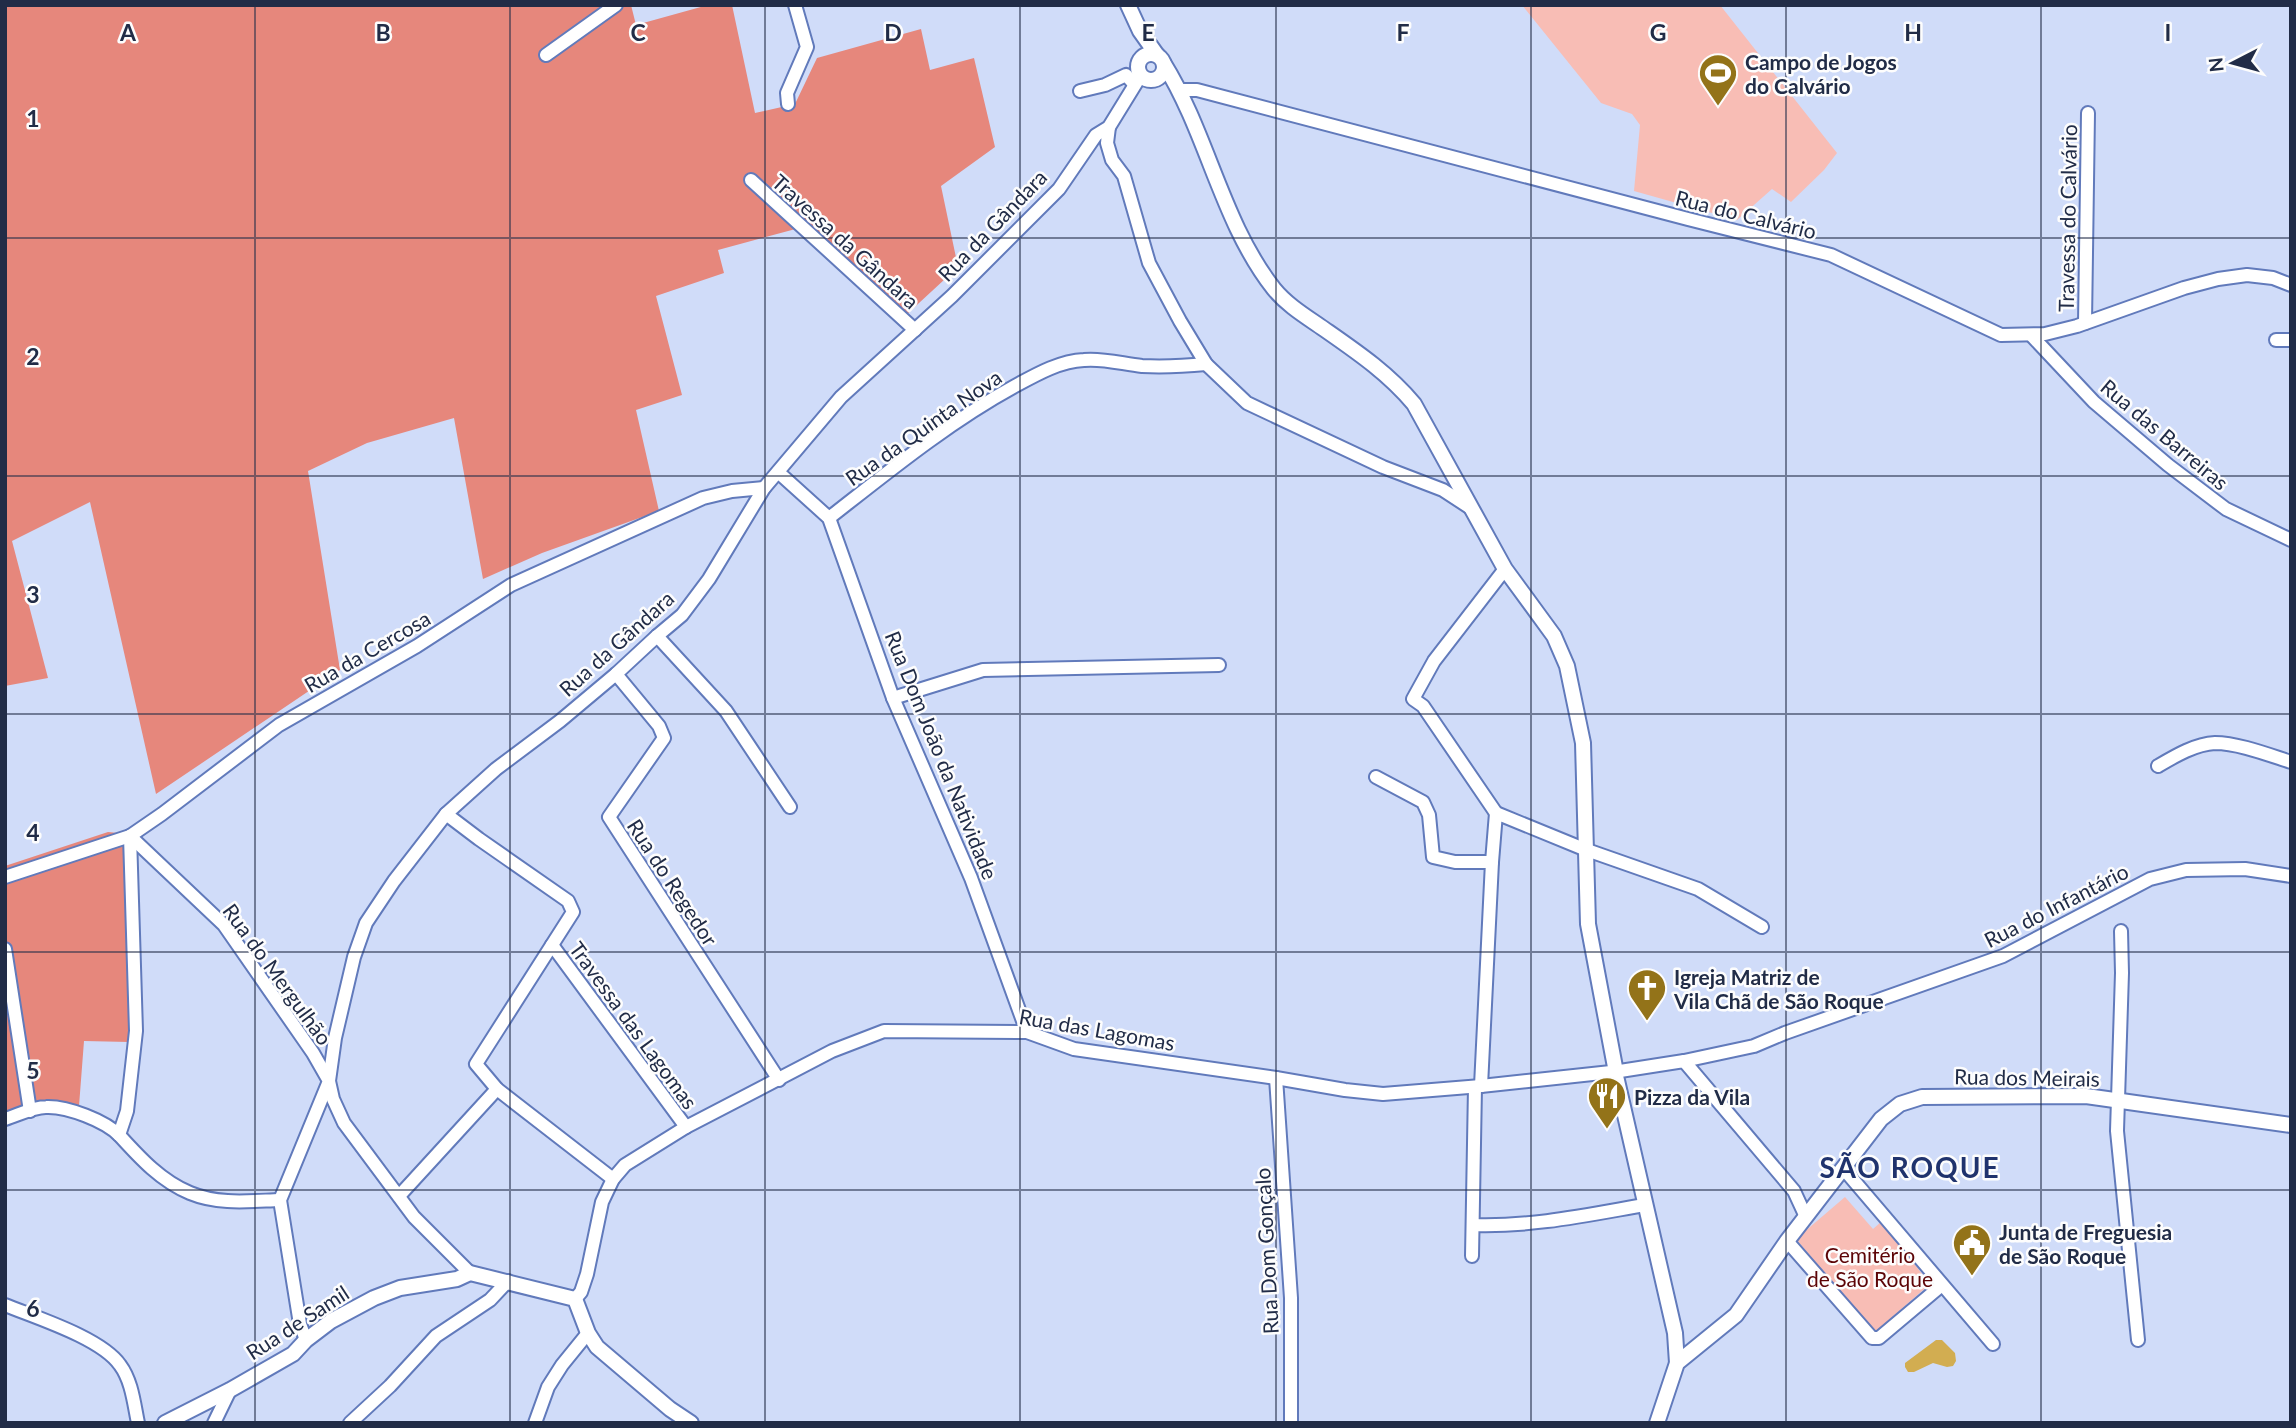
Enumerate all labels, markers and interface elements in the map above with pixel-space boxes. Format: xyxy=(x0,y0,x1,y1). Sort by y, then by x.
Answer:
text: A xyxy=(119,18,137,46)
text: B xyxy=(375,18,391,46)
text: C xyxy=(630,18,646,46)
text: D xyxy=(884,18,902,46)
text: E xyxy=(1141,18,1155,46)
text: F xyxy=(1396,18,1410,46)
text: G xyxy=(1650,18,1666,46)
text: H xyxy=(1904,18,1922,46)
text: I xyxy=(2165,18,2171,46)
north arrow xyxy=(2198,28,2268,98)
place label: Campo de Jogos do Calvário xyxy=(1745,49,1897,98)
sports icon: Campo de Jogos do Calvário xyxy=(1697,52,1739,107)
text: N xyxy=(2203,56,2228,73)
text: 1 xyxy=(26,104,40,132)
street label: Travessa do Calvário xyxy=(2053,124,2081,312)
street label: Rua da Gândara xyxy=(933,164,1051,286)
street label: Travessa da Gândara xyxy=(768,169,924,313)
street label: Rua do Calvário xyxy=(1673,184,1819,244)
text: 2 xyxy=(26,342,40,370)
street label: Rua da Quinta Nova xyxy=(840,364,1006,490)
street label: Rua das Barreiras xyxy=(2096,373,2234,495)
text: 3 xyxy=(26,580,40,608)
street label: Rua da Gândara xyxy=(554,585,678,701)
street label: Rua da Cercosa xyxy=(300,605,434,697)
street label: Rua Dom João da Natividade xyxy=(881,627,1003,883)
street label: Rua do Regedor xyxy=(623,814,723,950)
text: 4 xyxy=(26,818,40,846)
street label: Rua do Infantário xyxy=(1980,858,2132,952)
street label: Rua do Mergulhão xyxy=(218,898,338,1050)
street label: Travessa das Lagomas xyxy=(565,936,703,1114)
place label: Igreja Matriz de Vila Chã de São Roque xyxy=(1673,964,1884,1013)
church icon: Igreja Matriz de Vila Chã de São Roque xyxy=(1626,967,1668,1022)
street label: Rua das Lagomas xyxy=(1017,1003,1177,1055)
text: 5 xyxy=(26,1056,40,1084)
street label: Rua dos Meirais xyxy=(1954,1063,2100,1091)
restaurant icon: Pizza da Vila xyxy=(1586,1075,1628,1130)
place label: Pizza da Vila xyxy=(1634,1084,1750,1109)
district label: SÃO ROQUE xyxy=(1819,1150,2001,1184)
street label: Rua Dom Gonçalo xyxy=(1249,1167,1283,1335)
place label: Junta de Freguesia de São Roque xyxy=(1999,1219,2172,1268)
public building icon: Junta de Freguesia de São Roque xyxy=(1951,1222,1993,1277)
park label: Cemitério de São Roque xyxy=(1807,1242,1933,1291)
street label: Rua de Samil xyxy=(241,1280,353,1364)
text: 6 xyxy=(26,1294,40,1322)

